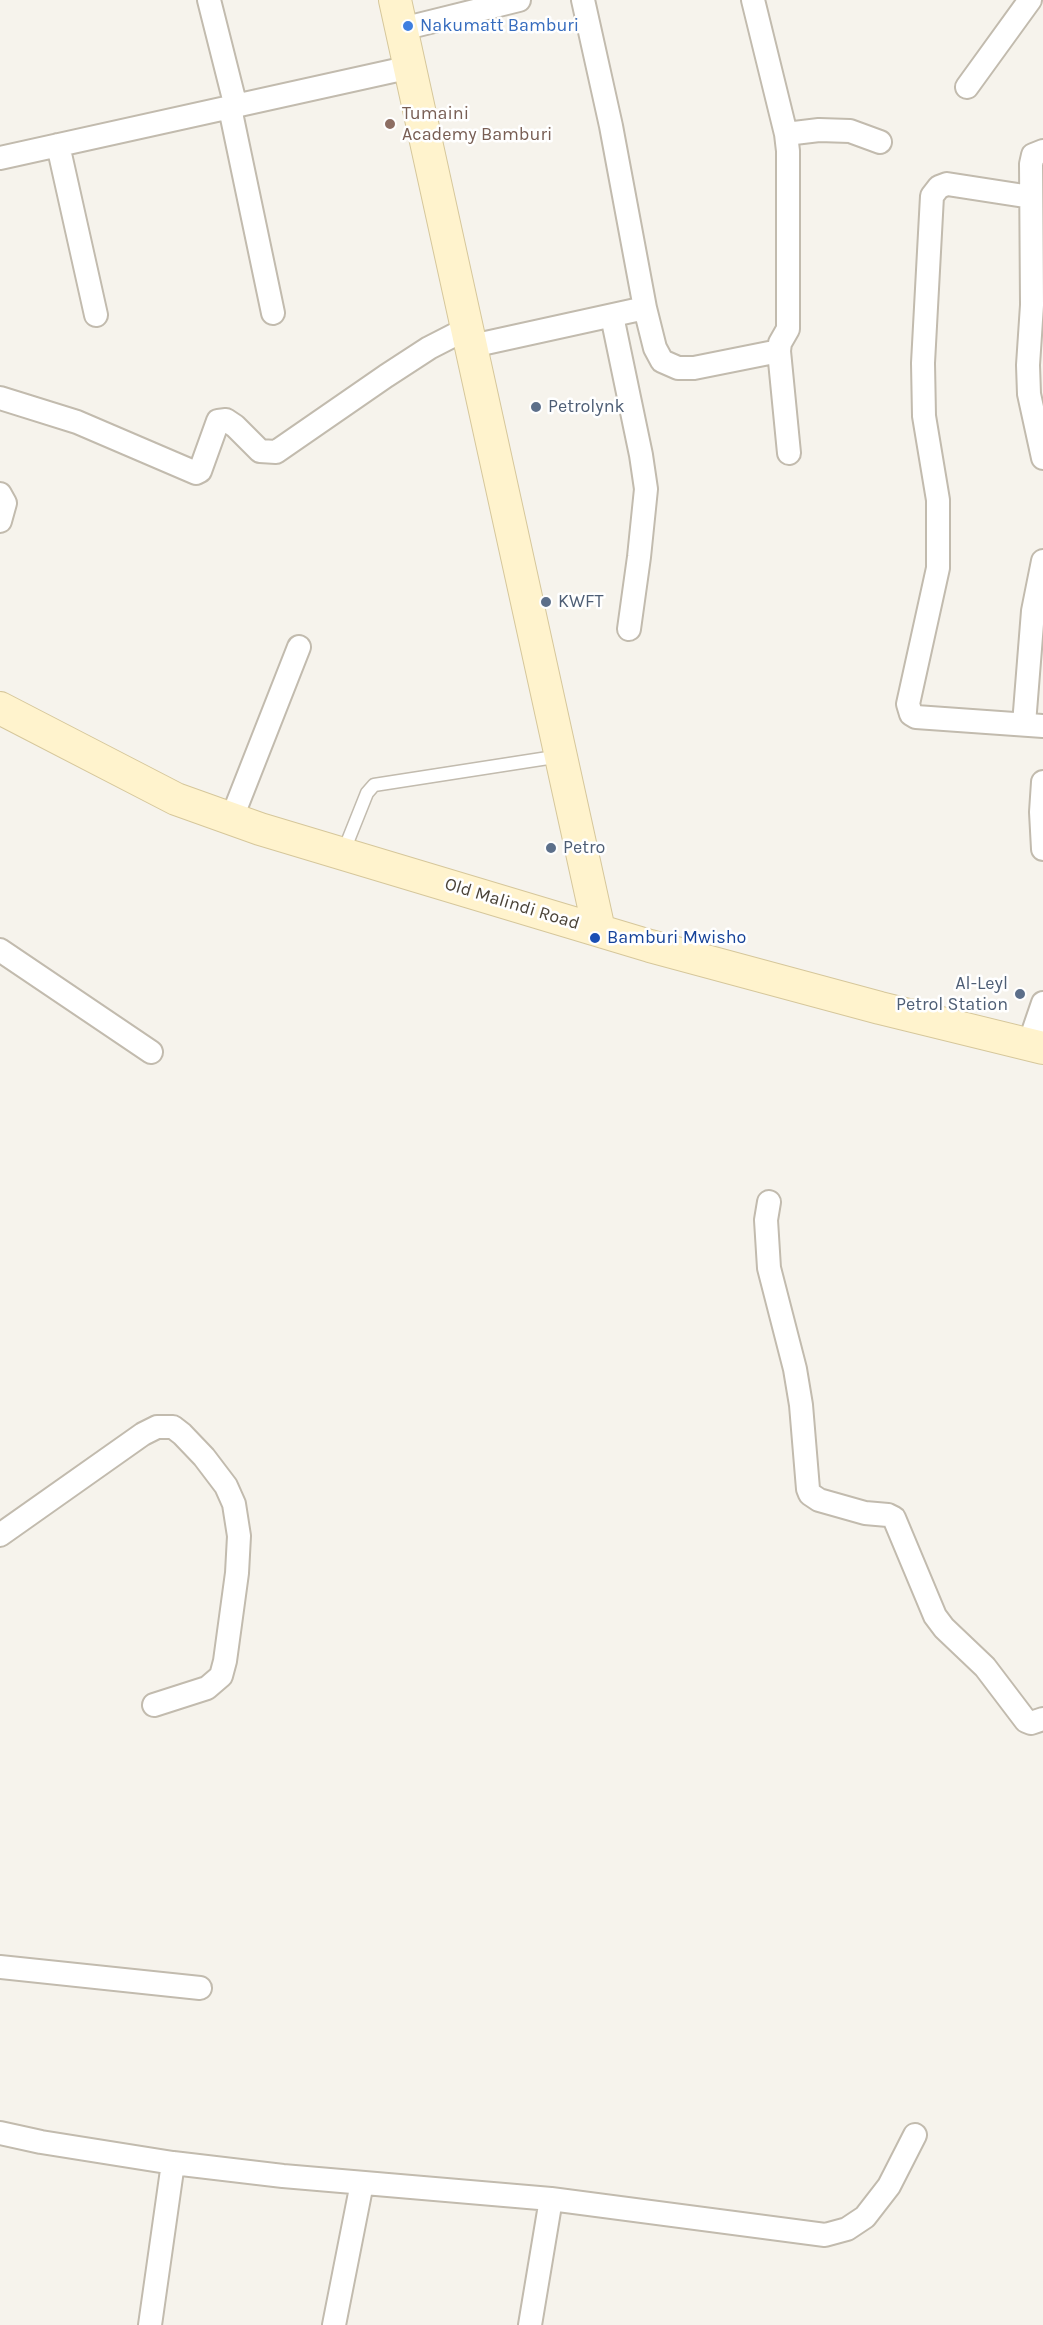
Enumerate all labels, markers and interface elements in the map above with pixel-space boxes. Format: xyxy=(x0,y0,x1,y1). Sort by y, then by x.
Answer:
place label: Nakumatt Bamburi xyxy=(420,15,579,37)
marker: Nakumatt Bamburi xyxy=(401,19,415,33)
place label: Tumaini Academy Bamburi xyxy=(402,103,552,146)
marker: Tumaini Academy Bamburi xyxy=(383,117,397,131)
place label: Petrolynk xyxy=(548,396,625,418)
marker: Petrolynk xyxy=(529,400,543,414)
place label: KWFT xyxy=(558,591,603,613)
marker: KWFT xyxy=(539,595,553,609)
place label: Petro xyxy=(563,837,605,859)
marker: Petro xyxy=(544,841,558,855)
street label: Old Malindi Road xyxy=(442,873,582,935)
place label: Bamburi Mwisho xyxy=(607,927,746,949)
marker: Bamburi Mwisho xyxy=(588,931,602,945)
place label: Al-Leyl Petrol Station xyxy=(896,973,1008,1016)
marker: Al-Leyl Petrol Station xyxy=(1013,987,1027,1001)

